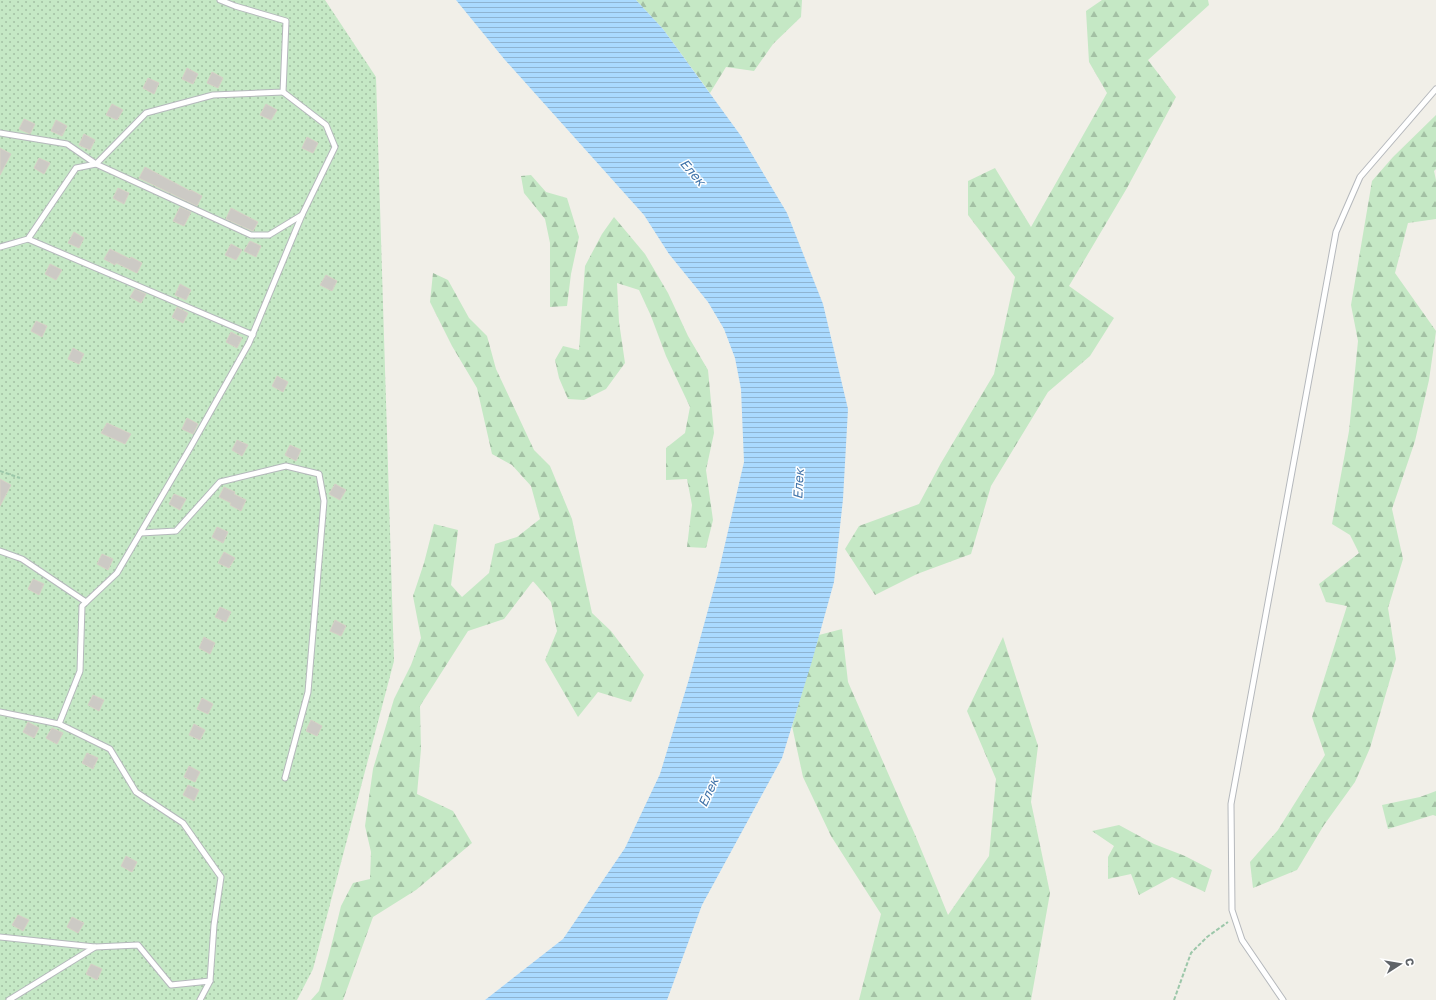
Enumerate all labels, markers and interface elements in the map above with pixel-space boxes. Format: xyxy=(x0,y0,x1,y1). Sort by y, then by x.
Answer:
water label: Елек xyxy=(677,155,710,190)
water label: Елек xyxy=(789,467,807,500)
water label: Елек xyxy=(694,773,722,809)
north arrow xyxy=(1380,944,1420,984)
text: С xyxy=(1403,957,1417,967)

